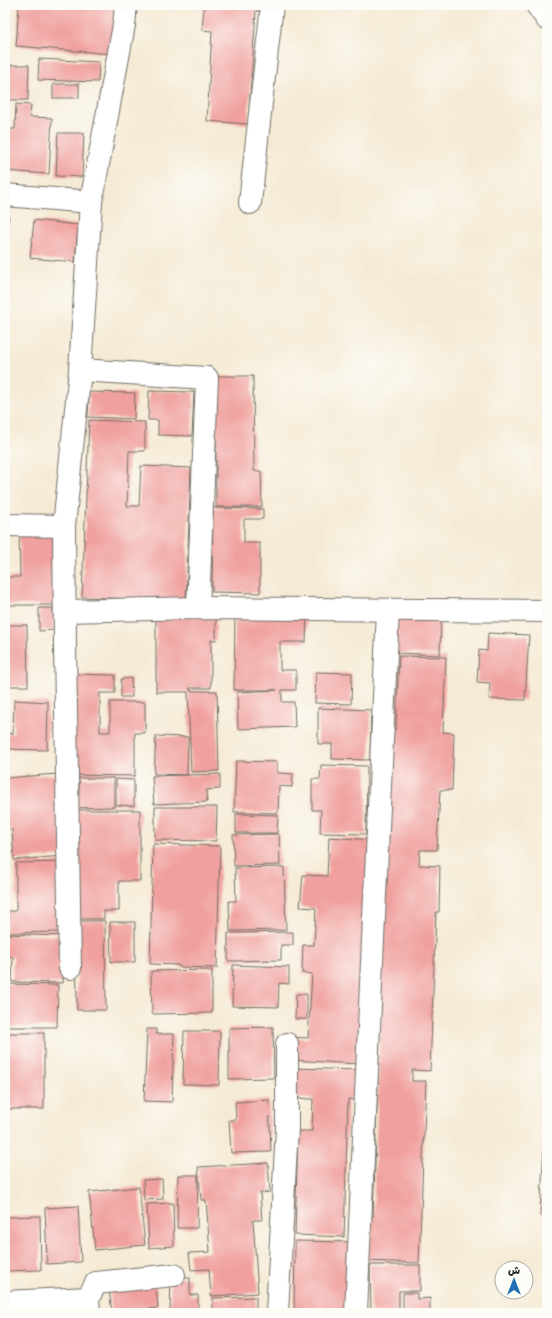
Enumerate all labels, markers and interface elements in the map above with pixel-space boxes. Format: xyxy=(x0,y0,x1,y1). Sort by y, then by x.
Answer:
north arrow xyxy=(494,1260,534,1300)
text: ش xyxy=(508,1263,520,1278)

